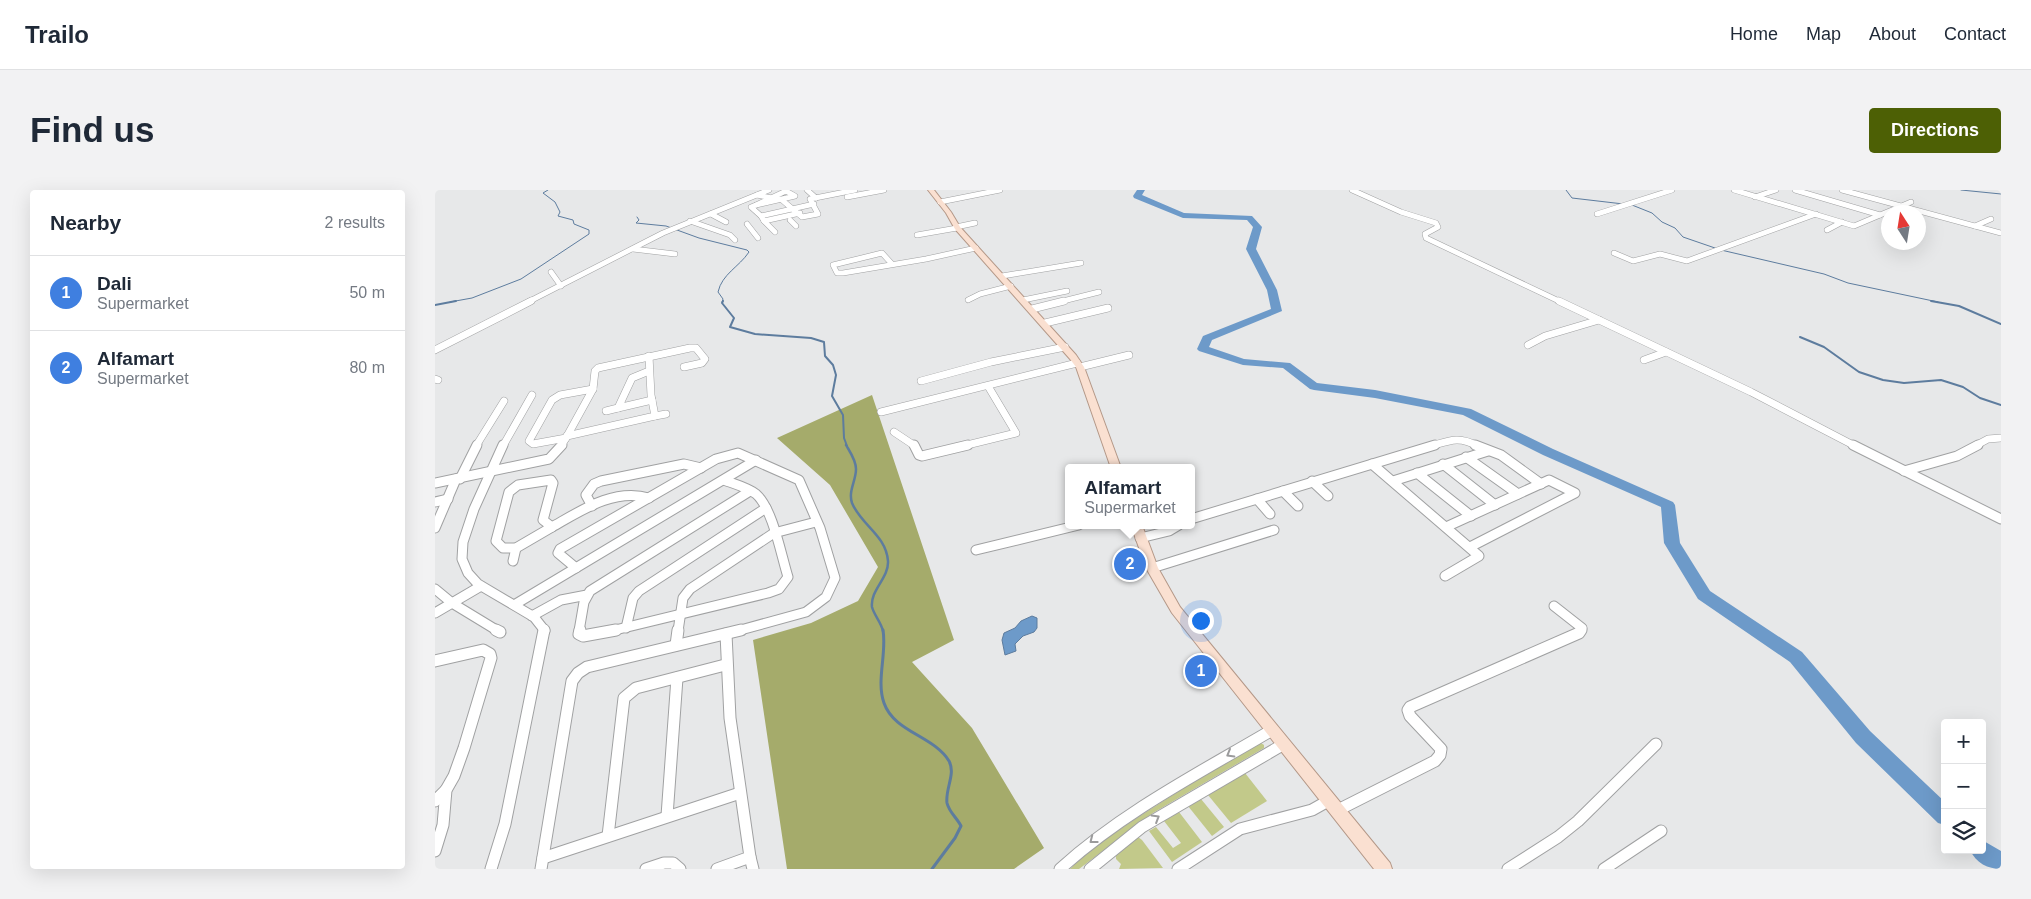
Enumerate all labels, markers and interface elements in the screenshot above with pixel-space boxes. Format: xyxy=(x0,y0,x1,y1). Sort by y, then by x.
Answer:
text: Trailo xyxy=(25,21,89,48)
text: Home xyxy=(1730,24,1778,44)
text: Map xyxy=(1806,24,1841,44)
text: About xyxy=(1869,24,1916,44)
text: Contact xyxy=(1944,24,2006,44)
button: Directions xyxy=(1869,108,2001,153)
text: Find us xyxy=(30,110,154,149)
north arrow xyxy=(1881,205,1926,250)
text: Nearby xyxy=(50,211,121,234)
text: 2 results xyxy=(325,214,385,231)
text: Dali xyxy=(97,273,132,294)
text: 1 xyxy=(62,284,70,301)
text: 50 m xyxy=(349,284,385,301)
text: Supermarket xyxy=(97,295,189,312)
text: Alfamart xyxy=(97,348,174,369)
text: 2 xyxy=(62,359,70,376)
text: 80 m xyxy=(349,359,385,376)
text: Supermarket xyxy=(97,370,189,387)
popup xyxy=(1065,464,1195,529)
text: Alfamart xyxy=(1084,477,1161,498)
text: Supermarket xyxy=(1084,499,1176,516)
pin: 2 xyxy=(1114,545,1146,583)
your location xyxy=(1188,608,1214,634)
pin: 1 xyxy=(1185,652,1217,690)
map controls xyxy=(1941,719,1986,854)
button: + xyxy=(1941,719,1986,764)
one-way arrow xyxy=(1227,747,1236,757)
button: − xyxy=(1941,764,1986,809)
button: layers xyxy=(1941,809,1986,854)
one-way arrow xyxy=(1151,815,1160,825)
one-way arrow xyxy=(1089,834,1098,843)

